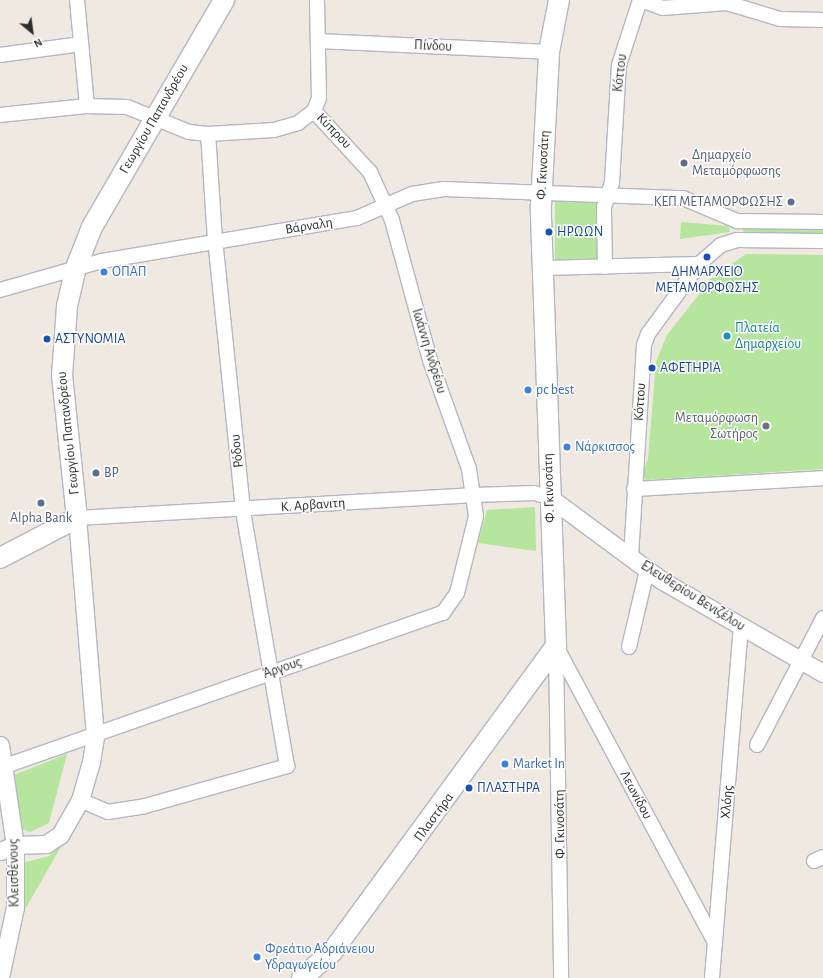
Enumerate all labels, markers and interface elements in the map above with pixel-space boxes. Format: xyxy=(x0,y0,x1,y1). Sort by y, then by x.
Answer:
north arrow xyxy=(12,12,52,52)
text: N xyxy=(32,36,44,50)
street label: Πίνδου xyxy=(414,37,452,55)
street label: Κόττου xyxy=(609,53,631,93)
street label: Γεωργίου Παπανδρέου xyxy=(116,61,192,177)
street label: Κύπρου xyxy=(313,110,355,152)
street label: Φ. Γκινοσάτη xyxy=(533,130,553,200)
place label: Δημαρχείο Μεταμόρφωσης xyxy=(692,147,781,180)
marker: Δημαρχείο Μεταμόρφωσης xyxy=(679,158,689,168)
place label: ΚΕΠ ΜΕΤΑΜΟΡΦΩΣΗΣ xyxy=(654,194,783,210)
marker: ΚΕΠ ΜΕΤΑΜΟΡΦΩΣΗΣ xyxy=(786,197,796,207)
street label: Βάρναλη xyxy=(284,214,334,238)
place label: ΗΡΩΩΝ xyxy=(557,224,603,240)
marker: ΗΡΩΩΝ xyxy=(544,227,554,237)
marker: ΔΗΜΑΡΧΕΙΟ ΜΕΤΑΜΟΡΦΩΣΗΣ xyxy=(702,252,712,262)
place label: ΟΠΑΠ xyxy=(112,264,147,280)
place label: ΔΗΜΑΡΧΕΙΟ ΜΕΤΑΜΟΡΦΩΣΗΣ xyxy=(655,264,759,296)
marker: ΟΠΑΠ xyxy=(99,267,109,277)
street label: Ιωάννη Ανδρέου xyxy=(408,306,450,396)
place label: Πλατεία Δημαρχείου xyxy=(735,320,801,352)
place label: ΑΣΤΥΝΟΜΙΑ xyxy=(55,331,126,347)
marker: Πλατεία Δημαρχείου xyxy=(722,331,732,341)
marker: ΑΣΤΥΝΟΜΙΑ xyxy=(42,334,52,344)
place label: ΑΦΕΤΗΡΙΑ xyxy=(660,360,721,376)
marker: ΑΦΕΤΗΡΙΑ xyxy=(647,363,657,373)
street label: Γεωργίου Παπανδρέου xyxy=(53,371,83,495)
place label: pc best xyxy=(536,382,574,398)
street label: Κόττου xyxy=(630,382,650,422)
marker: pc best xyxy=(523,385,533,395)
place label: Μεταμόρφωση Σωτήρος xyxy=(675,410,758,442)
marker: Μεταμόρφωση Σωτήρος xyxy=(761,421,771,431)
street label: Ρόδου xyxy=(227,433,247,469)
place label: Νάρκισσος xyxy=(575,439,635,455)
marker: Νάρκισσος xyxy=(562,442,572,452)
street label: Φ. Γκινοσάτη xyxy=(539,453,559,523)
place label: BP xyxy=(104,465,119,481)
marker: BP xyxy=(91,468,101,478)
street label: Κ. Αρβανιτη xyxy=(280,494,346,516)
marker: Alpha Bank xyxy=(36,498,46,508)
place label: Alpha Bank xyxy=(10,510,72,526)
street label: Ελευθερίου Βενιζέλου xyxy=(638,557,748,635)
street label: Άργους xyxy=(260,654,304,682)
place label: Market In xyxy=(513,756,565,772)
marker: Market In xyxy=(500,759,510,769)
street label: Λεωνίδου xyxy=(616,768,656,822)
place label: ΠΛΑΣΤΗΡΑ xyxy=(477,780,540,796)
marker: ΠΛΑΣΤΗΡΑ xyxy=(464,783,474,793)
street label: Χλόης xyxy=(717,784,737,820)
street label: Πλαστήρα xyxy=(411,789,457,845)
street label: Φ. Γκινοσάτη xyxy=(551,789,569,859)
street label: Κλεισθένους xyxy=(5,839,23,907)
place label: Φρεάτιο Αδριάνειου Υδραγωγείου xyxy=(265,941,375,974)
marker: Φρεάτιο Αδριάνειου Υδραγωγείου xyxy=(252,952,262,962)

